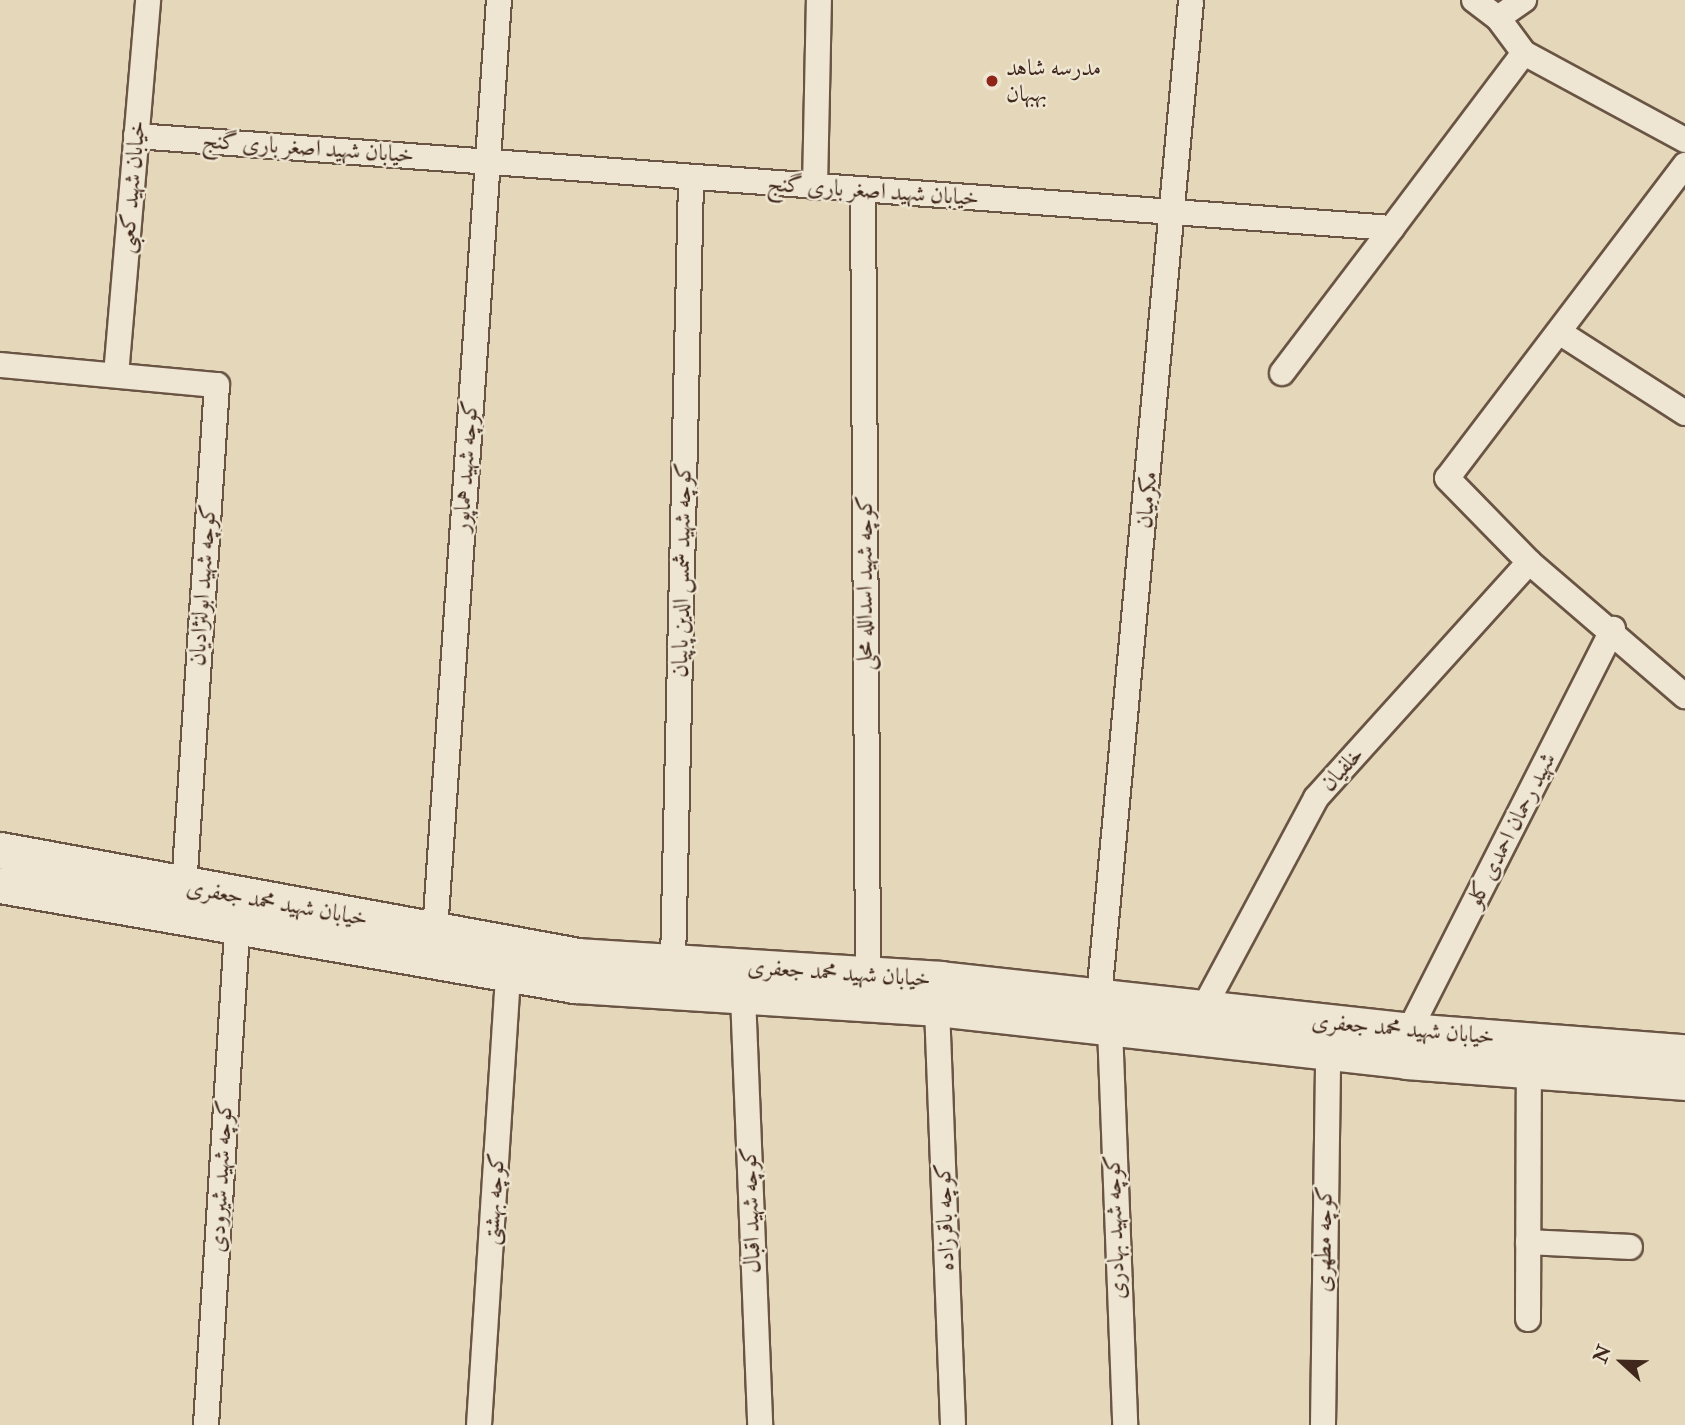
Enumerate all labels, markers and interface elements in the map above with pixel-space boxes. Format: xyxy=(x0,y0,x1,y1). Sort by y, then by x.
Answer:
place label: مدرسه شاهد بهبهان xyxy=(1006,54,1101,108)
marker: مدرسه شاهد بهبهان xyxy=(984,73,1000,89)
street label: خیابان شهید کعبی xyxy=(112,119,152,255)
street label: خیابان شهید اصغر باری گنج xyxy=(201,127,415,169)
street label: خیابان شهید اصغر باری گنج xyxy=(766,170,980,212)
street label: کوچه شهید هماپور xyxy=(448,399,484,533)
street label: کوچه شهید شمس الدین پاپیان xyxy=(666,462,698,678)
street label: مکرمیان xyxy=(1130,470,1164,530)
street label: کوچه شهید اسدالله محلی xyxy=(851,495,879,671)
street label: کوچه شهید ابولنژادیان xyxy=(184,503,222,667)
street label: خلفیان xyxy=(1315,741,1369,797)
street label: شهید رحمان احمدی کلو xyxy=(1460,748,1562,912)
street label: خیابان شهید محمد جعفری xyxy=(184,873,370,933)
street label: خیابان شهید محمد جعفری xyxy=(747,953,931,993)
street label: خیابان شهید محمد جعفری xyxy=(1310,1007,1496,1051)
street label: کوچه شهید شیرودی xyxy=(203,1099,239,1253)
street label: کوچه شهید اقبال xyxy=(735,1146,767,1274)
street label: کوچه بهشتی xyxy=(477,1152,511,1246)
street label: کوچه شهید بهادری xyxy=(1099,1154,1131,1300)
street label: کوچه باقرزاده xyxy=(929,1163,961,1271)
street label: کوچه مطهری xyxy=(1309,1185,1339,1293)
north arrow xyxy=(1587,1327,1657,1397)
text: N xyxy=(1588,1342,1617,1367)

